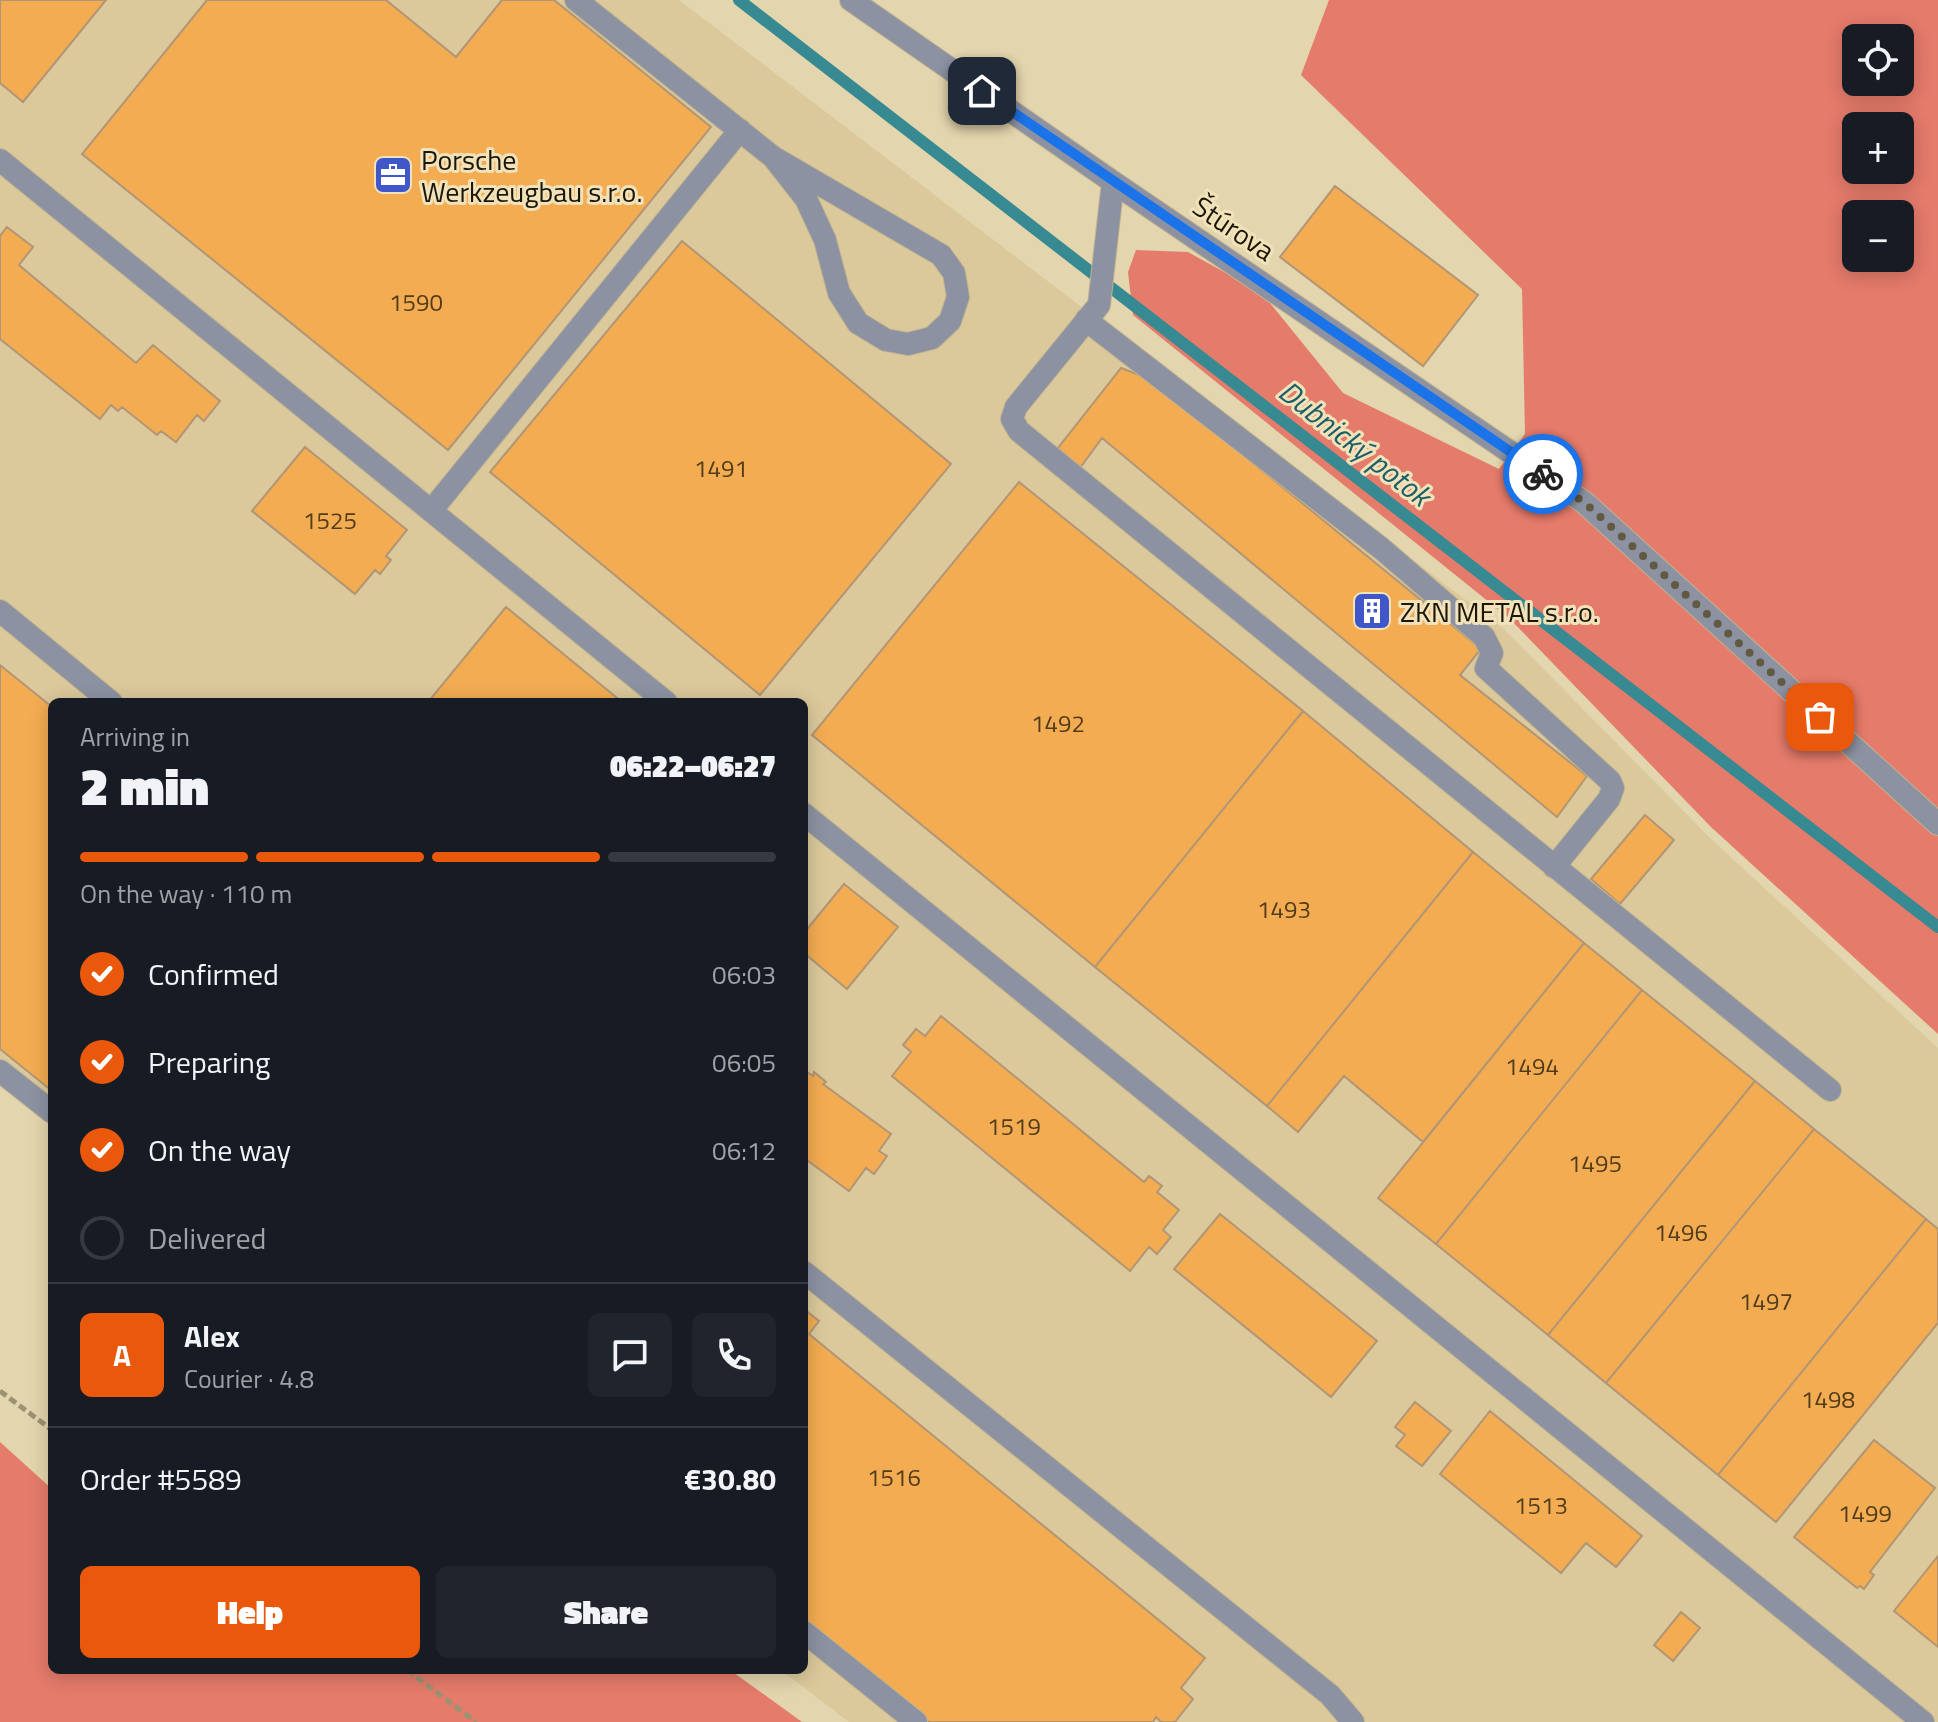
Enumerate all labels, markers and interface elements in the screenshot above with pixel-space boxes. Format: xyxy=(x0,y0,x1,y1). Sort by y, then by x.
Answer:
map controls xyxy=(1842,24,1914,272)
button: locate xyxy=(1842,24,1914,96)
pin xyxy=(948,57,1016,125)
icon: home xyxy=(960,69,1004,113)
button: + xyxy=(1842,112,1914,184)
place label: Porsche Werkzeugbau s.r.o. xyxy=(421,138,642,213)
office icon: Porsche Werkzeugbau s.r.o. xyxy=(372,154,414,196)
street label: Štúrova xyxy=(1184,185,1284,271)
button: − xyxy=(1842,200,1914,272)
house number: 1590 xyxy=(389,284,443,320)
water label: Dubnický potok xyxy=(1269,369,1444,519)
courier xyxy=(1503,434,1583,514)
house number: 1491 xyxy=(694,450,748,486)
icon: bike xyxy=(1521,452,1565,496)
house number: 1525 xyxy=(303,502,357,538)
building icon: ZKN METAL s.r.o. xyxy=(1351,590,1393,632)
place label: ZKN METAL s.r.o. xyxy=(1400,590,1599,633)
pin xyxy=(1786,683,1854,751)
icon: bag xyxy=(1798,695,1842,739)
house number: 1492 xyxy=(1031,705,1085,741)
text: Arriving in xyxy=(80,717,190,756)
text: 06:22–06:27 xyxy=(610,743,776,789)
text: 2 min xyxy=(80,746,209,825)
text: On the way · 110 m xyxy=(80,874,292,913)
house number: 1493 xyxy=(1257,891,1311,927)
text: Confirmed xyxy=(148,951,279,997)
icon: check xyxy=(80,952,124,996)
text: 06:03 xyxy=(712,955,776,994)
text: Preparing xyxy=(148,1039,270,1085)
icon: check xyxy=(80,1040,124,1084)
text: 06:05 xyxy=(712,1043,776,1082)
house number: 1494 xyxy=(1505,1048,1559,1084)
house number: 1519 xyxy=(987,1108,1041,1144)
text: On the way xyxy=(148,1127,291,1173)
icon: check xyxy=(80,1128,124,1172)
text: 06:12 xyxy=(712,1131,776,1170)
house number: 1495 xyxy=(1568,1145,1622,1181)
house number: 1496 xyxy=(1654,1214,1708,1250)
text: Delivered xyxy=(148,1215,266,1261)
house number: 1497 xyxy=(1739,1283,1793,1319)
text: Alex xyxy=(184,1313,240,1359)
button: chat xyxy=(588,1313,672,1397)
button: phone xyxy=(692,1313,776,1397)
text: A xyxy=(113,1332,131,1378)
text: Courier · 4.8 xyxy=(184,1359,314,1398)
house number: 1498 xyxy=(1801,1381,1855,1417)
text: Order #5589 xyxy=(80,1456,242,1502)
text: €30.80 xyxy=(684,1456,776,1502)
house number: 1516 xyxy=(867,1459,921,1495)
house number: 1513 xyxy=(1514,1487,1568,1523)
house number: 1499 xyxy=(1838,1495,1892,1531)
button: Help xyxy=(80,1566,420,1658)
button: Share xyxy=(436,1566,776,1658)

